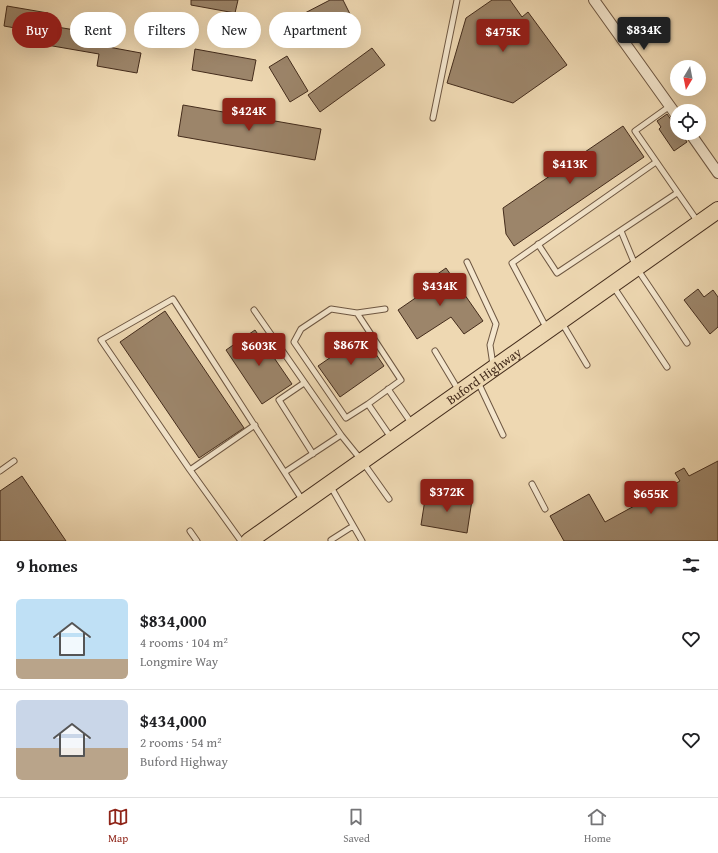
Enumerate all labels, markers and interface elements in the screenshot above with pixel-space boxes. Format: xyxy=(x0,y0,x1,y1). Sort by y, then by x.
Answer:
chip: Buy xyxy=(12,12,62,48)
chip: Rent xyxy=(70,12,126,48)
chip: Filters xyxy=(134,12,199,48)
chip: New xyxy=(207,12,261,48)
chip: Apartment xyxy=(269,12,361,48)
pin: $834K xyxy=(616,17,672,51)
pin: $475K xyxy=(475,19,531,53)
text: $834K xyxy=(626,20,662,39)
text: $475K xyxy=(485,22,521,41)
north arrow xyxy=(670,60,706,96)
map controls xyxy=(670,60,706,140)
pin: $424K xyxy=(221,98,277,132)
text: $424K xyxy=(231,101,267,120)
button: locate xyxy=(670,104,706,140)
pin: $413K xyxy=(542,151,598,185)
text: $413K xyxy=(552,154,588,173)
pin: $434K xyxy=(412,273,468,307)
text: $434K xyxy=(422,276,458,295)
pin: $867K xyxy=(323,332,379,366)
pin: $603K xyxy=(231,333,287,367)
text: $867K xyxy=(333,335,369,354)
text: $603K xyxy=(241,336,277,355)
street label: Buford Highway xyxy=(442,342,526,409)
pin: $372K xyxy=(419,479,475,513)
pin: $655K xyxy=(623,481,679,515)
text: $372K xyxy=(429,482,465,501)
text: $655K xyxy=(633,484,669,503)
text: 9 homes xyxy=(16,553,78,578)
icon: filters xyxy=(680,554,702,576)
text: $834,000 xyxy=(140,608,206,633)
icon: home xyxy=(48,615,96,663)
icon: heart xyxy=(680,628,702,650)
text: 4 rooms · 104 m² xyxy=(140,633,228,652)
text: Longmire Way xyxy=(140,652,218,671)
text: $434,000 xyxy=(140,708,206,733)
icon: home xyxy=(48,716,96,764)
icon: heart xyxy=(680,729,702,751)
text: 2 rooms · 54 m² xyxy=(140,733,222,752)
text: Buford Highway xyxy=(140,752,228,771)
tab: Map xyxy=(107,806,129,846)
tab: Saved xyxy=(343,806,370,846)
tab: Home xyxy=(584,806,611,846)

